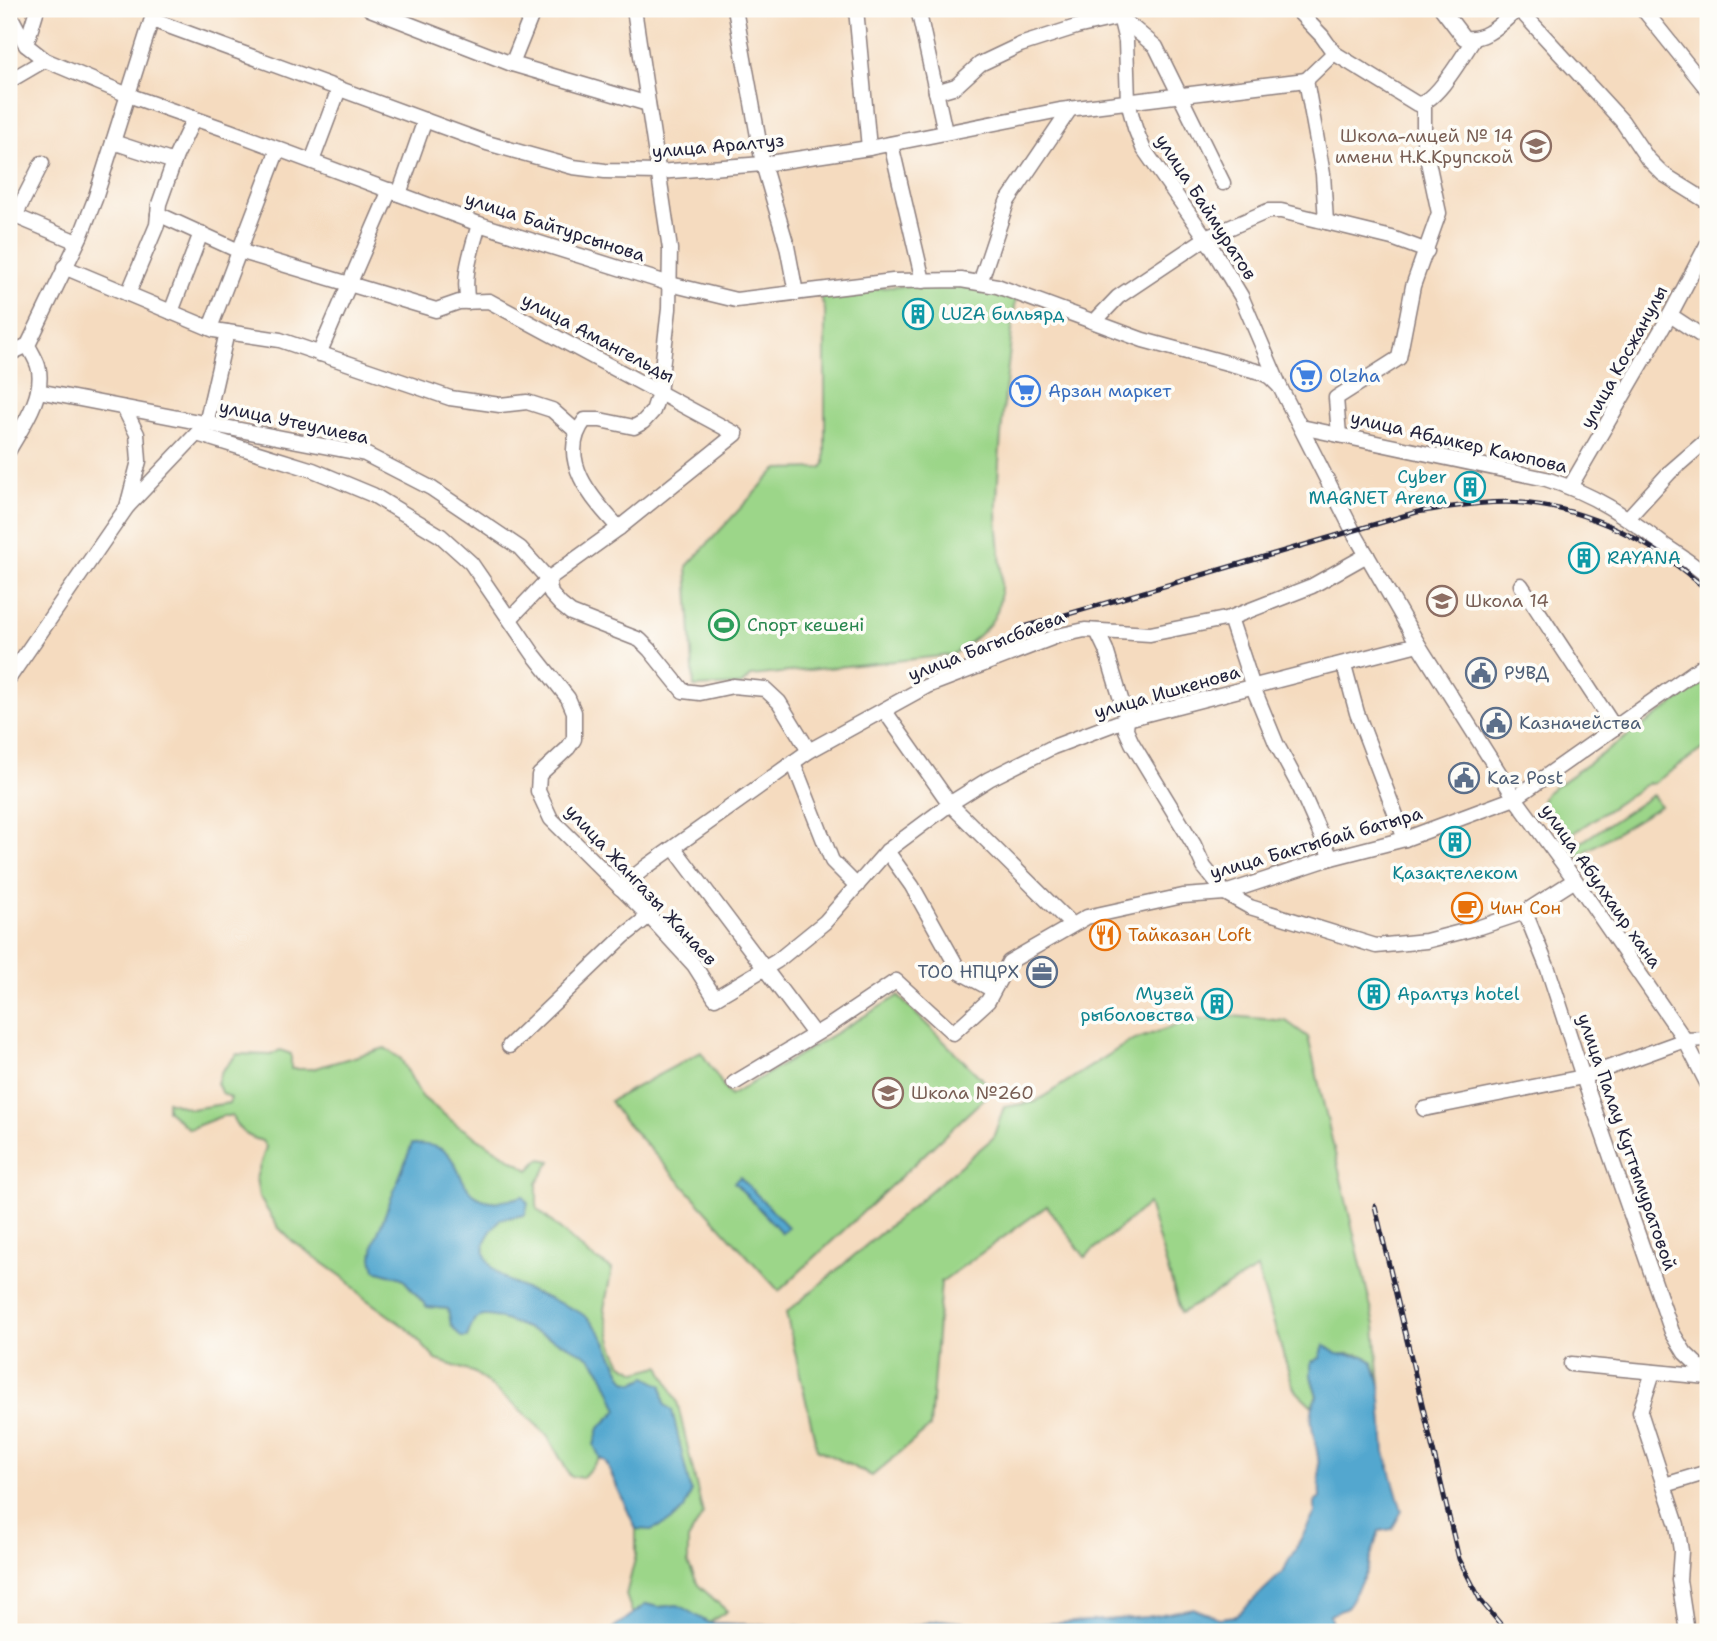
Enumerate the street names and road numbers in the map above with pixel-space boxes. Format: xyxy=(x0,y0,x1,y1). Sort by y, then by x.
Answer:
street label: улица Аралтуз xyxy=(651,128,785,164)
street label: улица Баймуратов xyxy=(1150,130,1262,284)
street label: улица Байтурсынова xyxy=(462,187,648,267)
street label: улица Косжанулы xyxy=(1575,281,1673,433)
street label: улица Амангельды xyxy=(518,288,678,388)
street label: улица Утеулиева xyxy=(217,394,371,450)
street label: улица Абдикер Каюпова xyxy=(1348,405,1570,479)
street label: улица Багысбаева xyxy=(904,605,1068,687)
street label: улица Ишкенова xyxy=(1091,660,1243,724)
street label: улица Жангазы Жанаев xyxy=(560,799,722,971)
street label: улица Абулхаир хана xyxy=(1535,799,1667,973)
street label: улица Бактыбай батыра xyxy=(1207,801,1425,885)
street label: улица Палау Куттымуратовой xyxy=(1572,1010,1682,1274)

